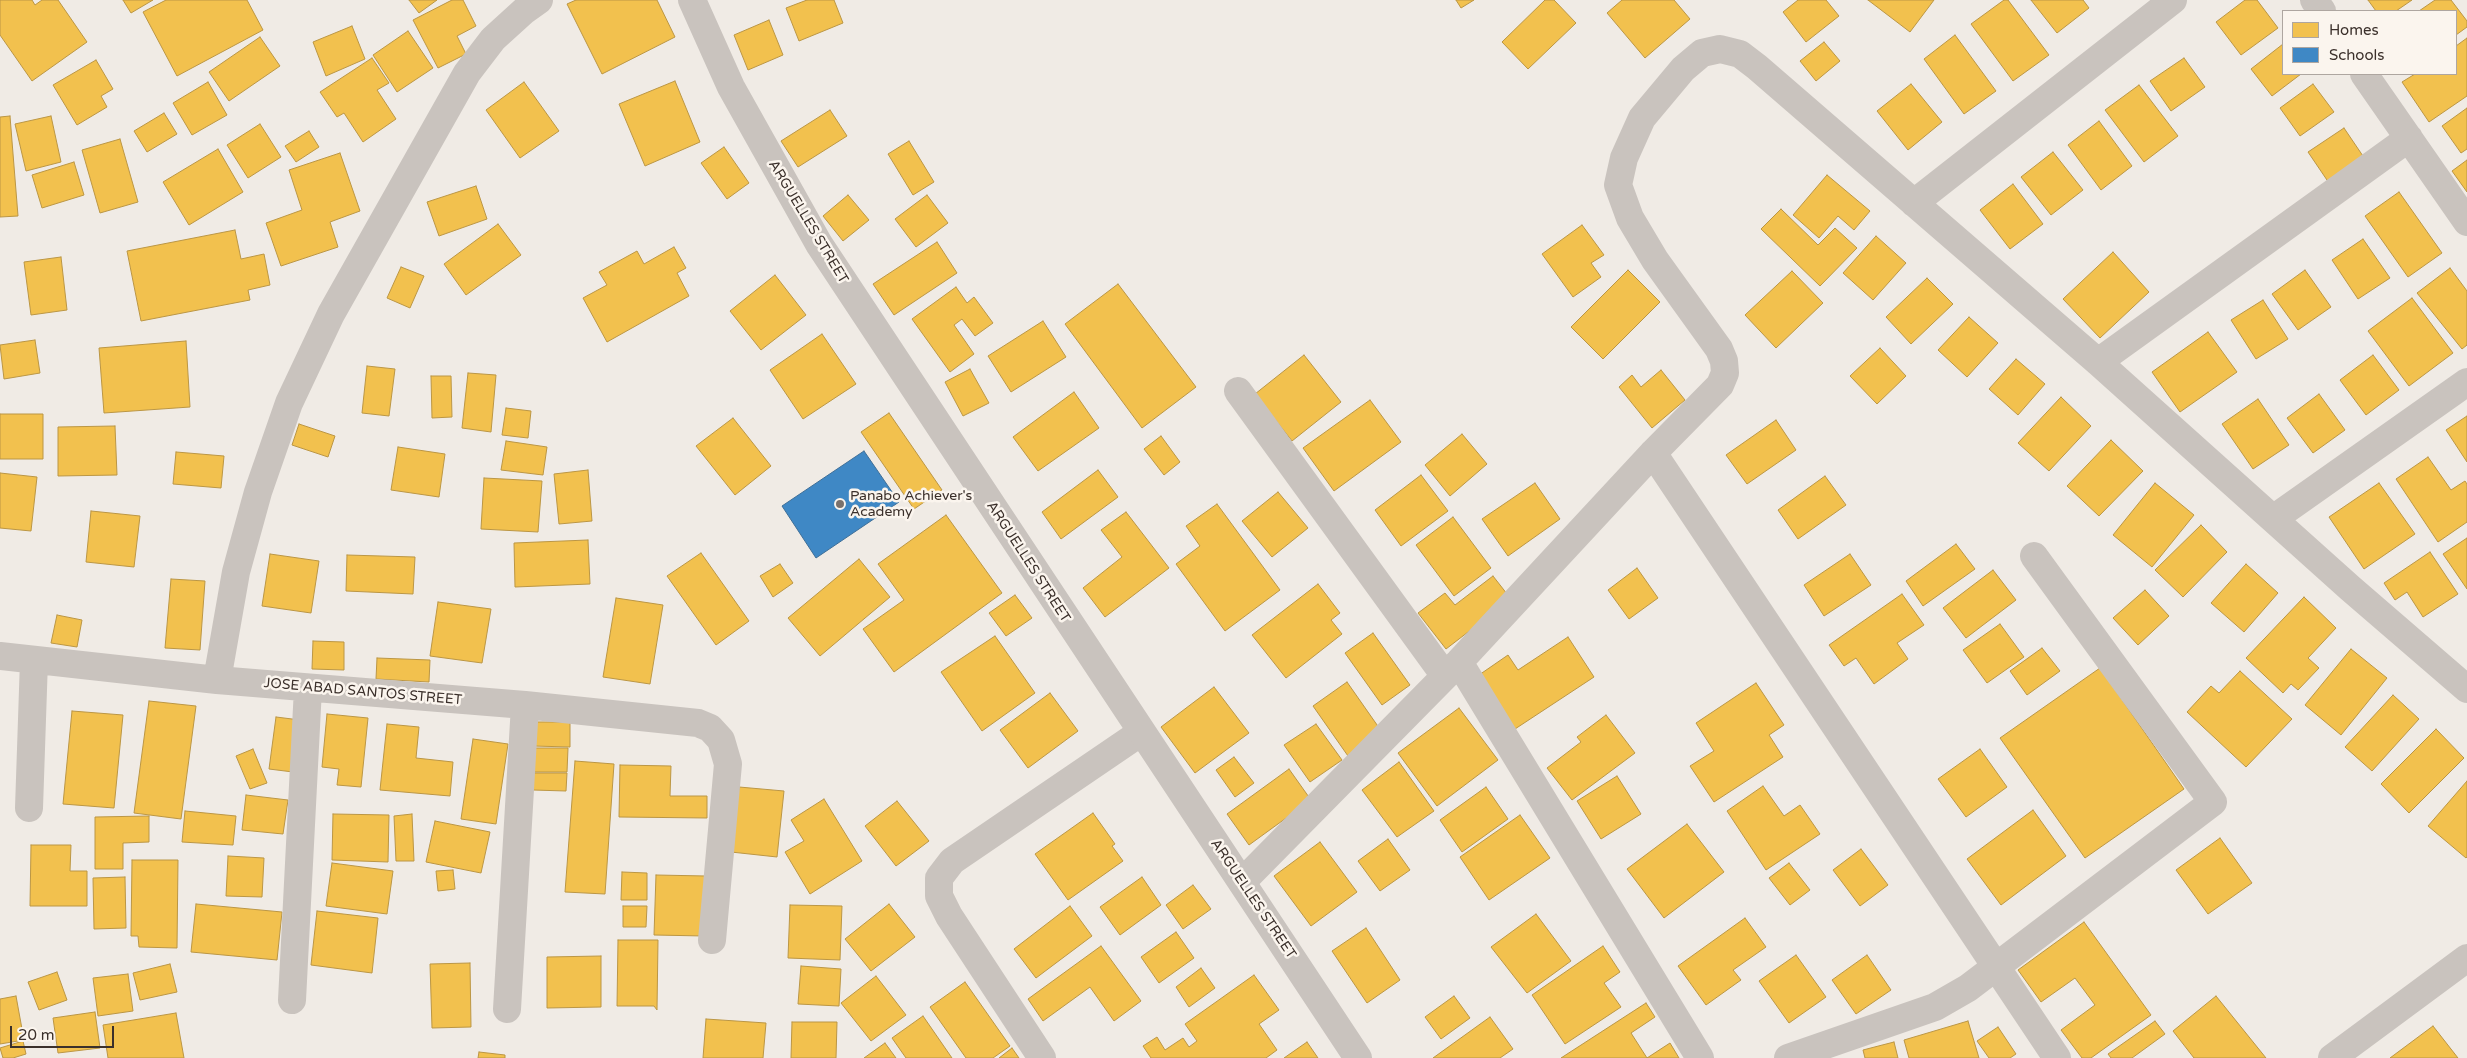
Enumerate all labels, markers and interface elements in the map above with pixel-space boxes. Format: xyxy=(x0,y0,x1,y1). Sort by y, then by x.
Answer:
legend xyxy=(2282,10,2457,75)
text: Homes xyxy=(2329,21,2379,39)
text: Schools xyxy=(2329,46,2385,64)
street label: ARGUELLES STREET xyxy=(765,157,851,287)
place label: Panabo Achiever's Academy xyxy=(850,488,972,520)
marker: Panabo Achiever's Academy xyxy=(834,498,846,510)
street label: ARGUELLES STREET xyxy=(983,498,1073,626)
street label: JOSE ABAD SANTOS STREET xyxy=(263,675,463,709)
street label: ARGUELLES STREET xyxy=(1207,836,1299,962)
scale bar xyxy=(12,1016,116,1048)
text: 20 m xyxy=(18,1026,55,1044)

